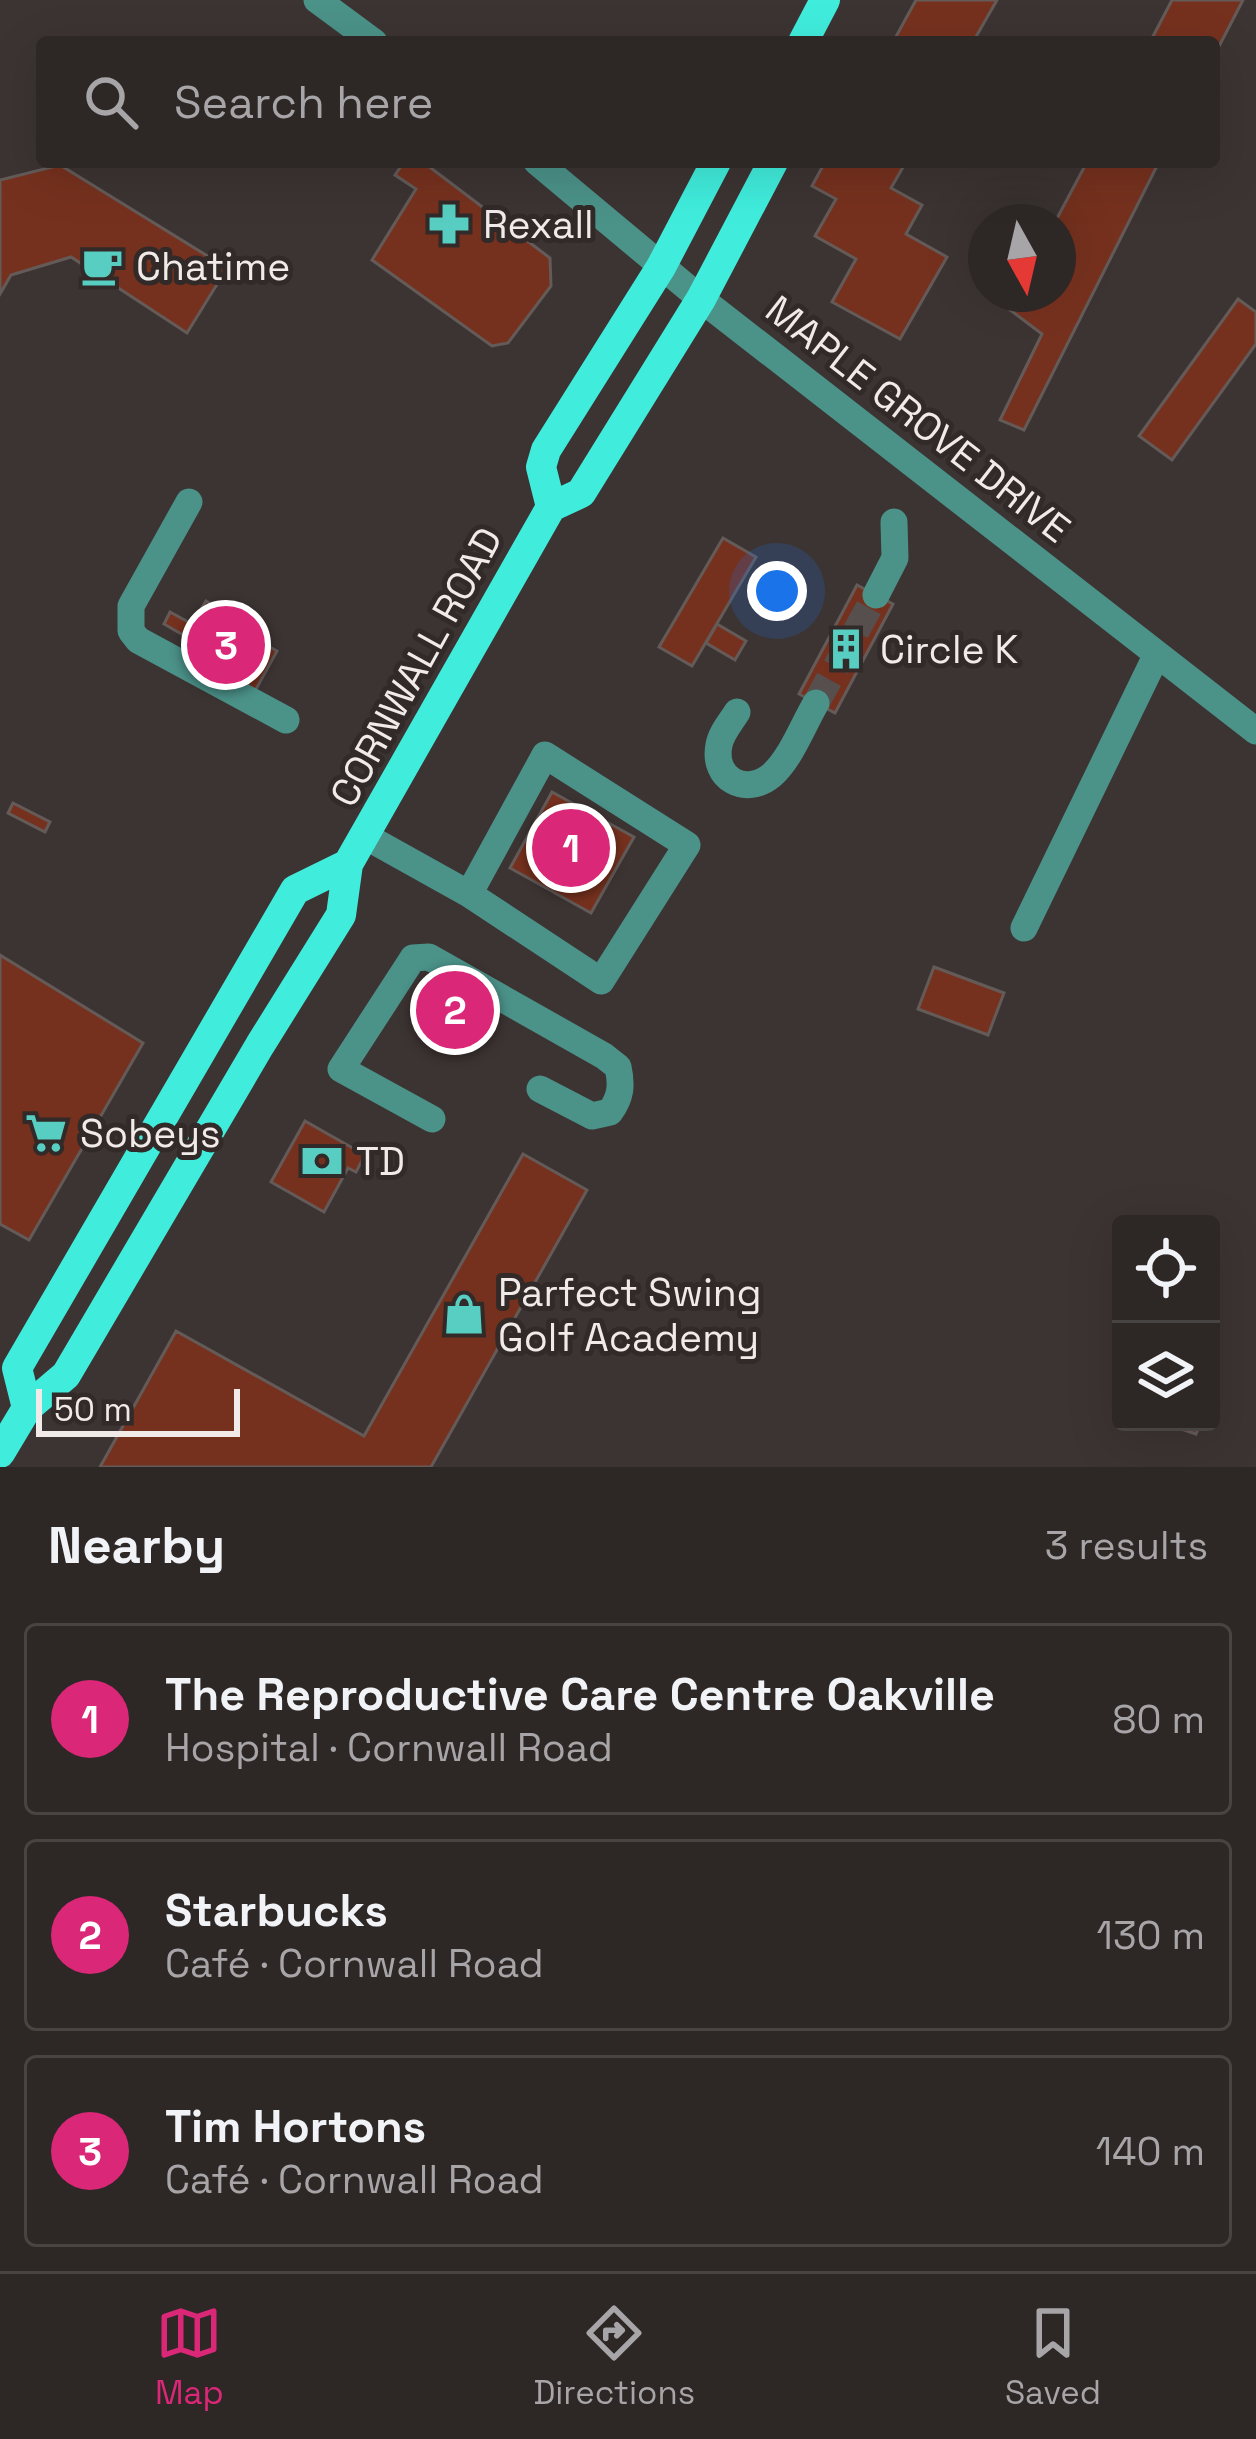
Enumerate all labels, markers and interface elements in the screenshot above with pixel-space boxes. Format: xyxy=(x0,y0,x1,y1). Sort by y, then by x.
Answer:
search box xyxy=(36,36,1220,168)
icon: search xyxy=(78,69,144,135)
text: Search here xyxy=(174,74,433,131)
place label: Rexall xyxy=(483,200,594,249)
pharmacy icon: Rexall xyxy=(426,201,472,247)
north arrow xyxy=(968,204,1076,312)
place label: Chatime xyxy=(136,242,290,291)
cafe icon: Chatime xyxy=(79,243,125,289)
street label: MAPLE GROVE DRIVE xyxy=(756,285,1080,553)
street label: CORNWALL ROAD xyxy=(319,519,513,815)
your location xyxy=(747,561,807,621)
pin: 3 xyxy=(187,600,265,690)
place label: Circle K xyxy=(880,625,1019,674)
building icon: Circle K xyxy=(823,626,869,672)
pin: 1 xyxy=(532,803,610,893)
pin: 2 xyxy=(416,965,494,1055)
place label: Sobeys xyxy=(80,1109,221,1158)
supermarket icon: Sobeys xyxy=(23,1110,69,1156)
place label: TD xyxy=(356,1137,405,1186)
bank icon: TD xyxy=(299,1138,345,1184)
map controls xyxy=(1112,1215,1220,1431)
button: locate xyxy=(1112,1215,1220,1323)
place label: Parfect Swing Golf Academy xyxy=(498,1268,762,1362)
shop icon: Parfect Swing Golf Academy xyxy=(441,1291,487,1337)
button: layers xyxy=(1112,1323,1220,1431)
scale bar xyxy=(36,1383,240,1436)
text: 50 m xyxy=(54,1389,132,1431)
text: Nearby xyxy=(48,1513,225,1578)
text: 3 results xyxy=(1045,1521,1208,1570)
text: The Reproductive Care Centre Oakville xyxy=(165,1666,995,1723)
text: 1 xyxy=(81,1695,99,1744)
text: 80 m xyxy=(1112,1695,1205,1744)
text: Hospital · Cornwall Road xyxy=(165,1723,613,1772)
text: Starbucks xyxy=(165,1882,388,1939)
text: 2 xyxy=(78,1911,102,1960)
text: 130 m xyxy=(1097,1911,1205,1960)
text: Café · Cornwall Road xyxy=(165,1939,544,1988)
text: Tim Hortons xyxy=(165,2098,426,2155)
text: 3 xyxy=(78,2127,102,2176)
text: 140 m xyxy=(1096,2127,1205,2176)
text: Café · Cornwall Road xyxy=(165,2155,544,2204)
tab: Map xyxy=(155,2300,224,2414)
tab: Directions xyxy=(533,2300,695,2414)
tab: Saved xyxy=(1005,2300,1101,2414)

